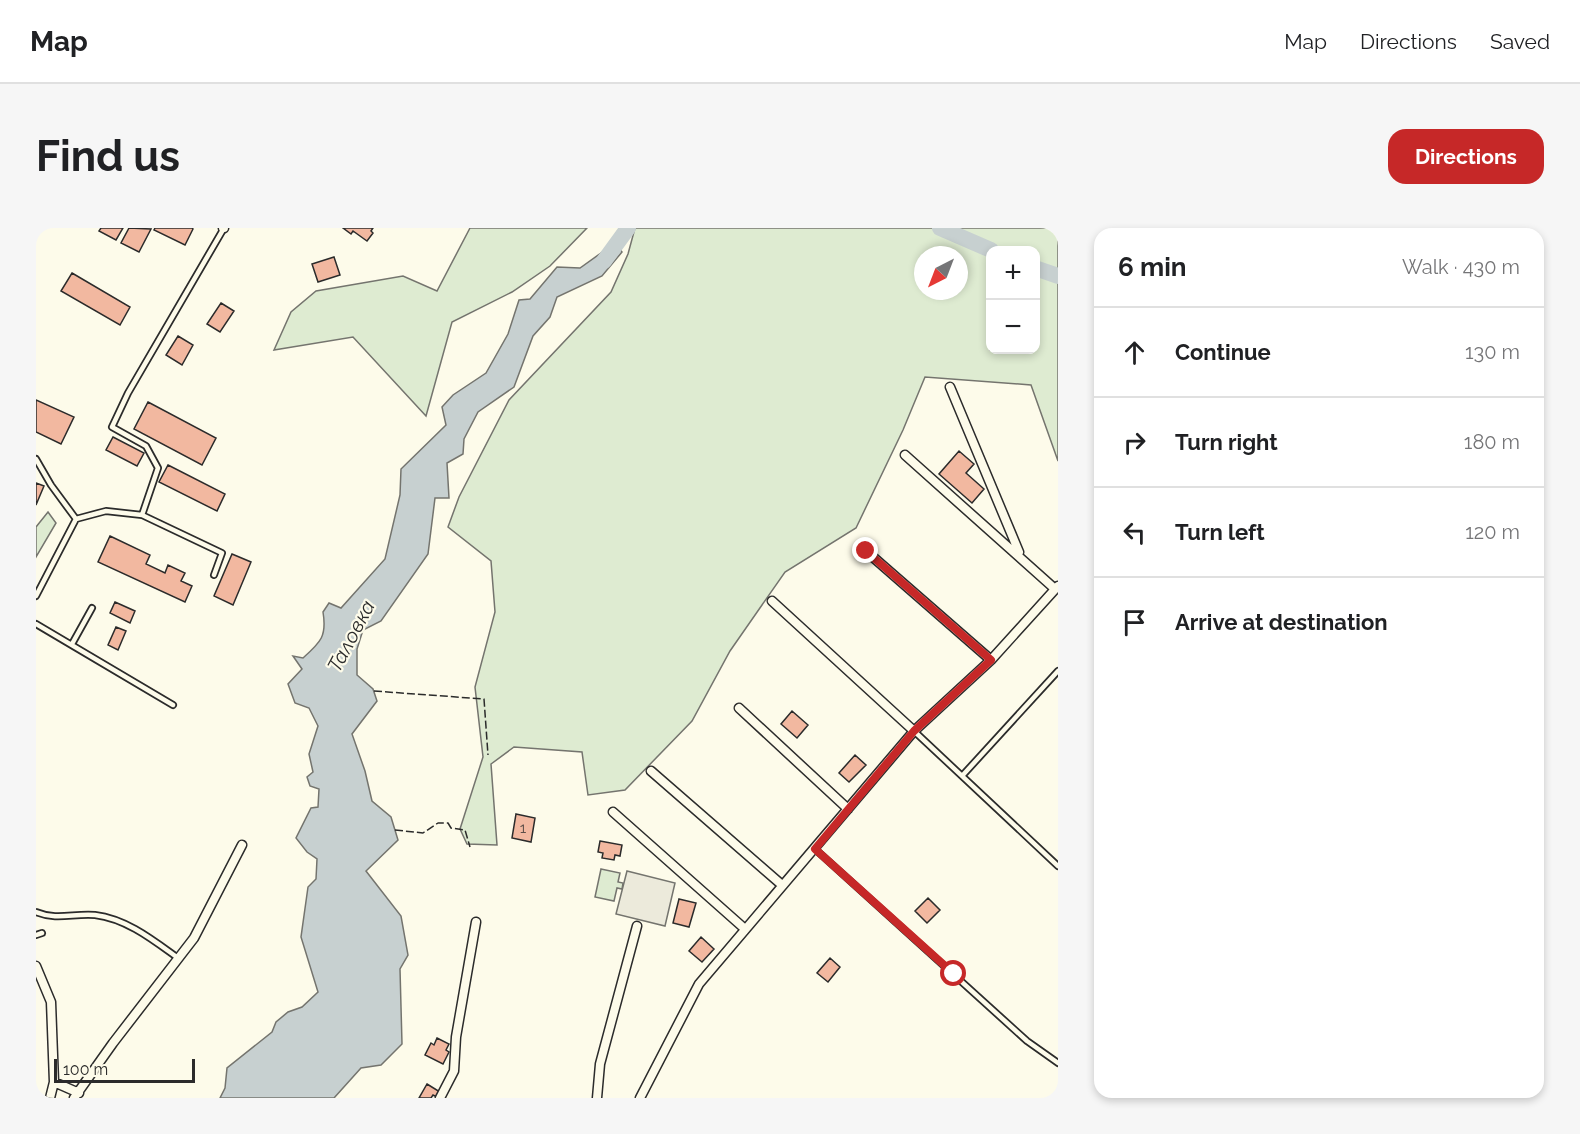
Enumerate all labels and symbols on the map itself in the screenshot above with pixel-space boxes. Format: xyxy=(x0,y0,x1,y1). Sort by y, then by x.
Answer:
north arrow xyxy=(914,246,968,300)
route end xyxy=(852,537,878,563)
water label: Таловка xyxy=(322,596,380,676)
house number: 1 xyxy=(520,819,527,837)
route start xyxy=(940,960,966,986)
scale bar xyxy=(54,1056,195,1084)

